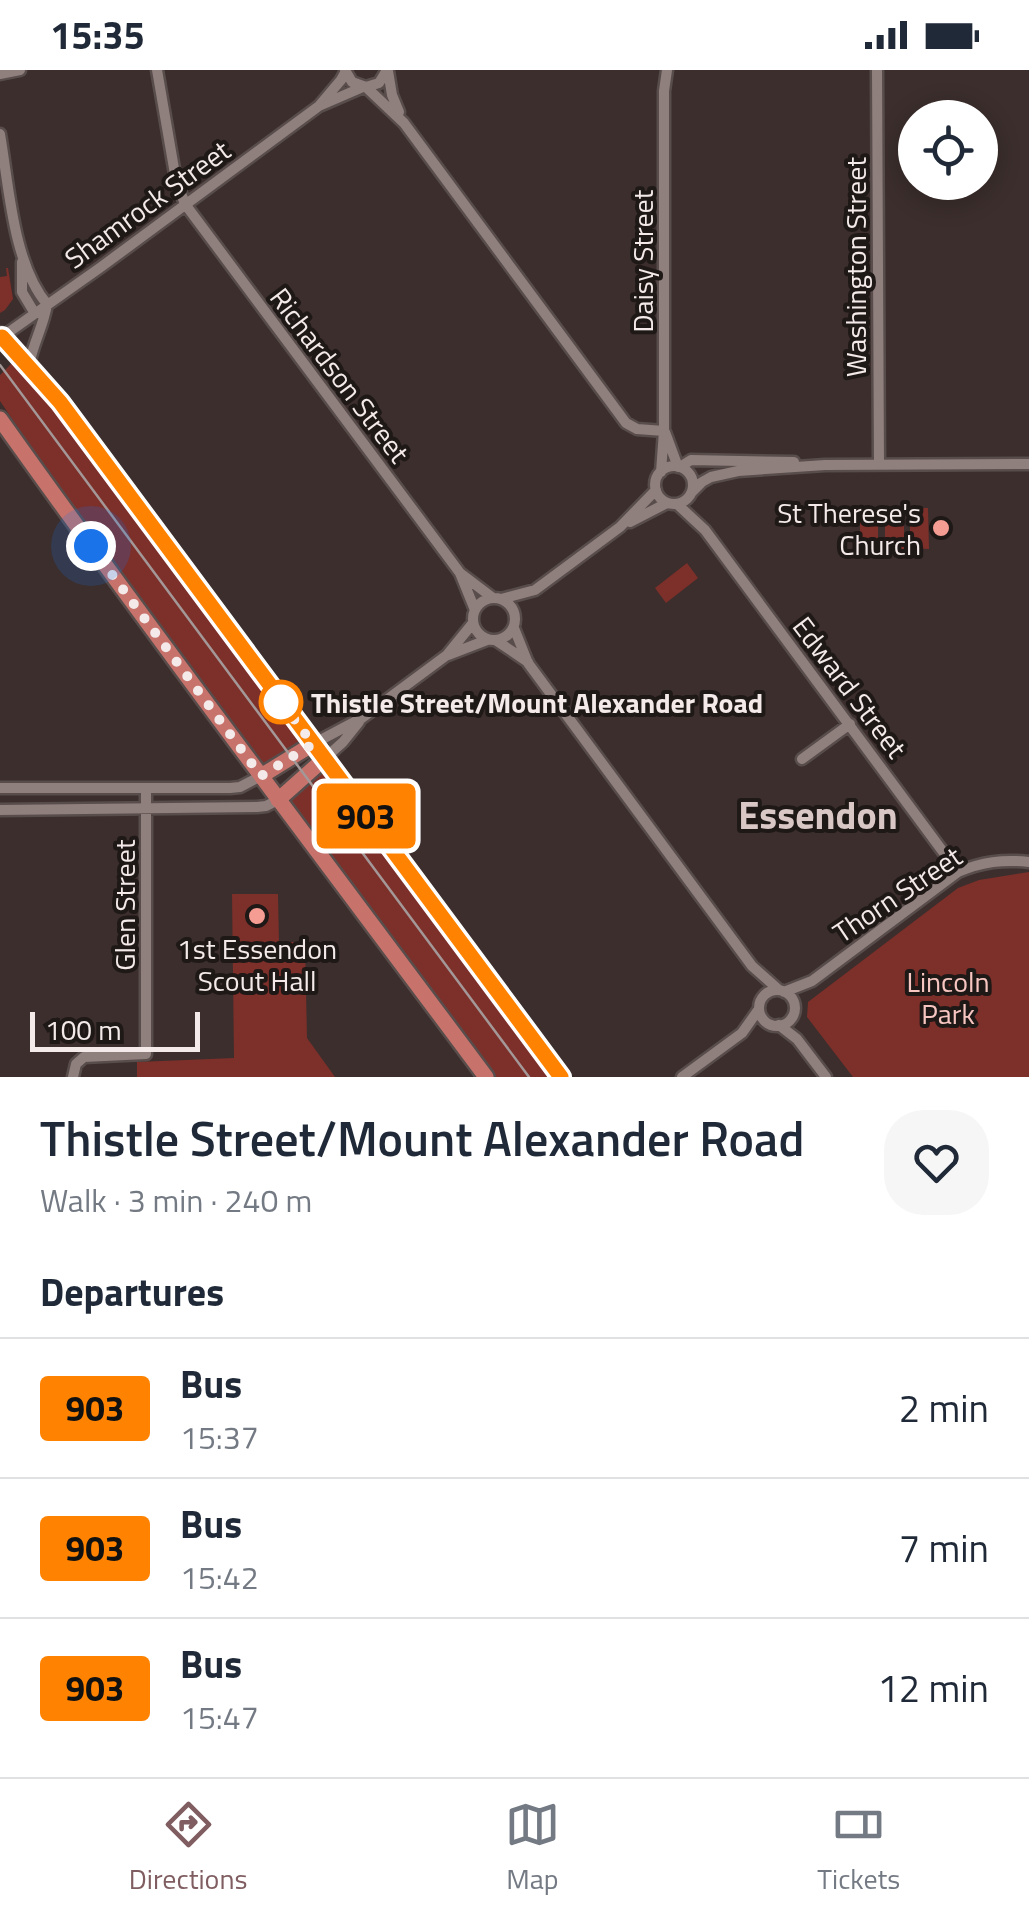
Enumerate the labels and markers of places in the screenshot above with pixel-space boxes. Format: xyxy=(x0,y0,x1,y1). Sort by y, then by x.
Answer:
place label: St Therese's Church xyxy=(777,491,921,566)
marker: St Therese's Church xyxy=(930,517,952,539)
marker: Thistle Street/Mount Alexander Road xyxy=(260,681,302,723)
place label: Thistle Street/Mount Alexander Road xyxy=(311,681,763,724)
marker: 1st Essendon Scout Hall xyxy=(246,905,268,927)
place label: 1st Essendon Scout Hall xyxy=(177,927,337,1002)

